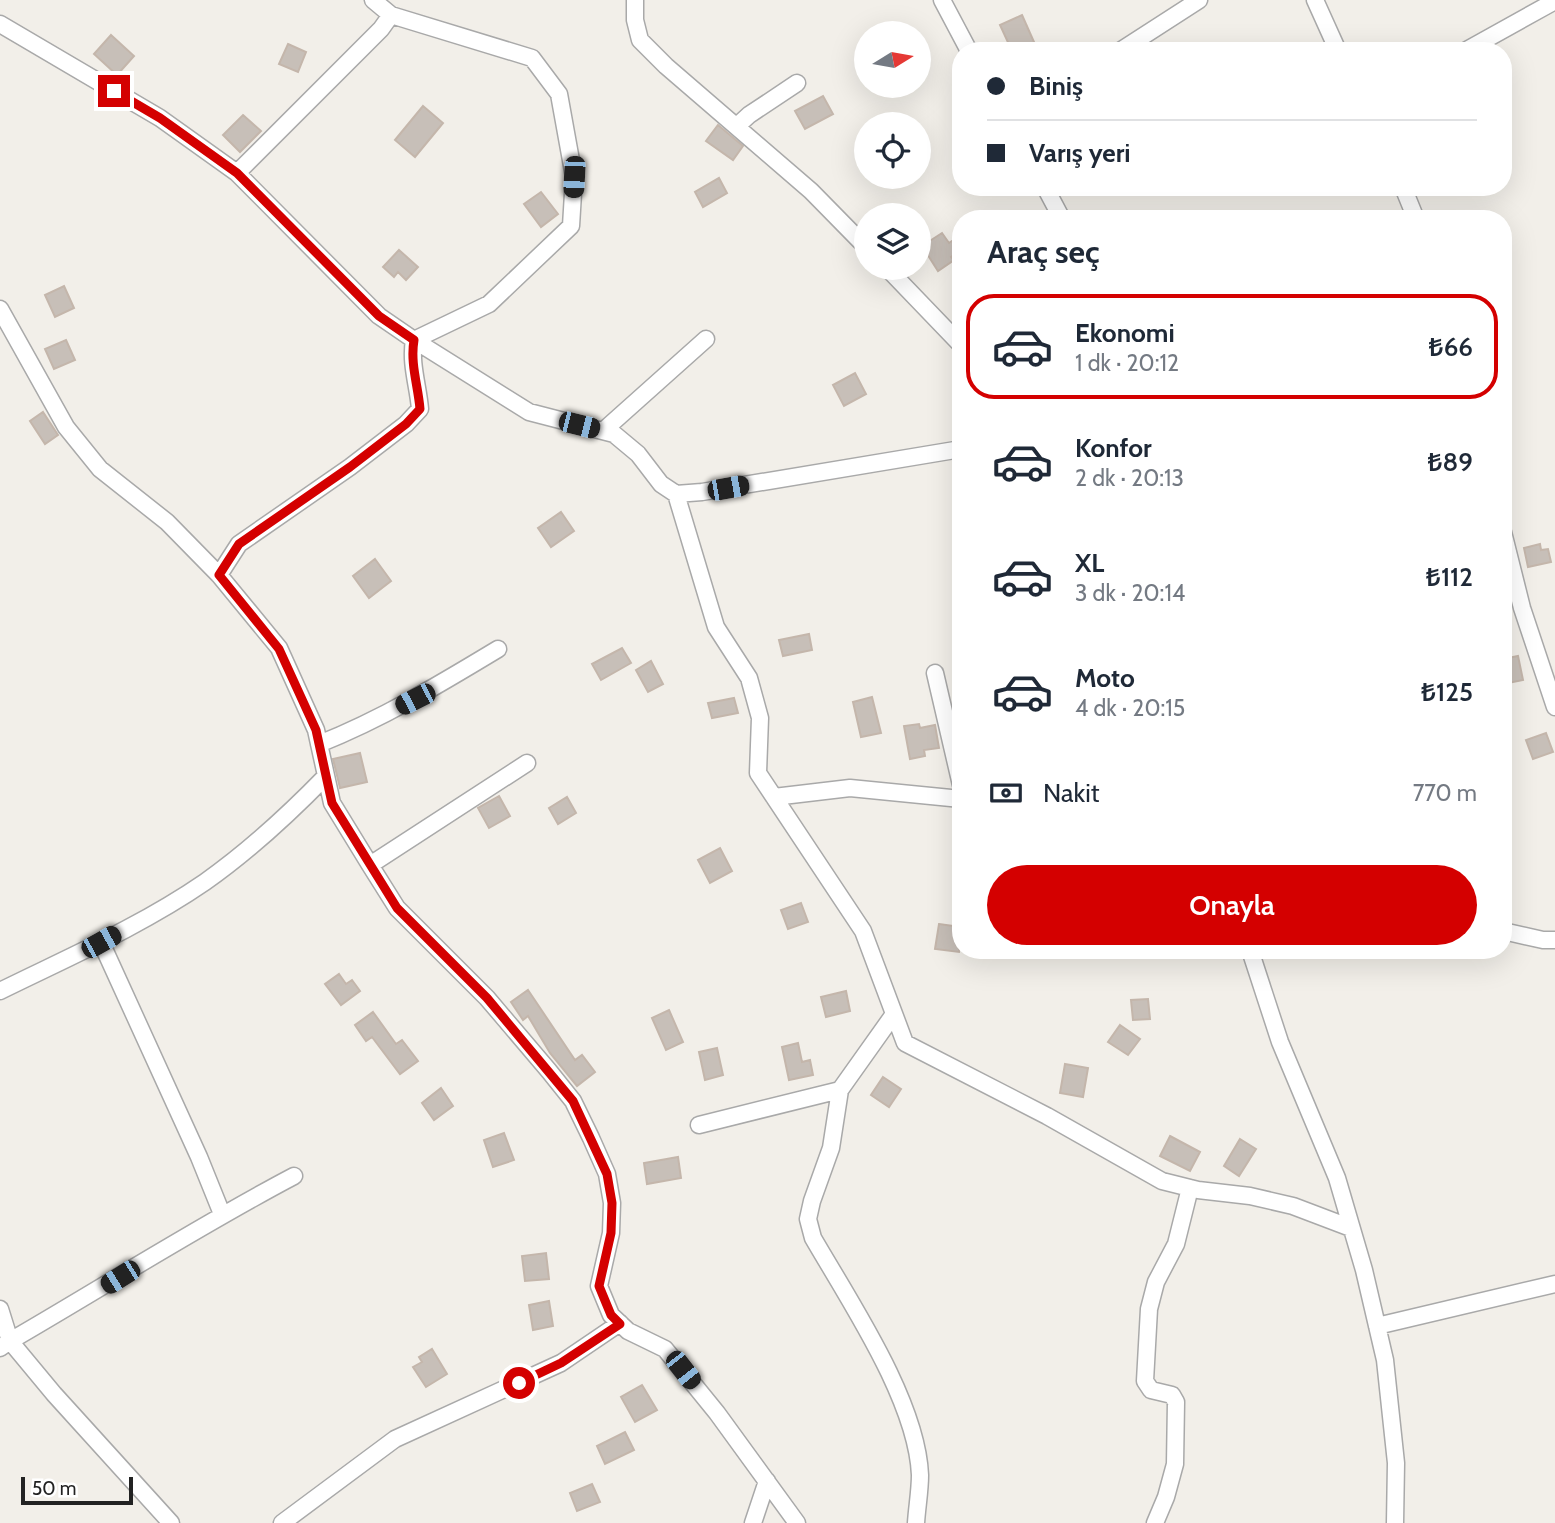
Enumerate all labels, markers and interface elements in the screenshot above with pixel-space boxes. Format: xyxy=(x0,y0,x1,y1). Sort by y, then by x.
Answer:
north arrow xyxy=(854,21,931,98)
map controls xyxy=(854,21,931,280)
text: Biniş xyxy=(1029,70,1083,102)
route end xyxy=(98,75,130,107)
button: locate xyxy=(854,112,931,189)
text: Varış yeri xyxy=(1029,137,1131,169)
car xyxy=(563,155,586,199)
button: layers xyxy=(854,203,931,280)
text: Araç seç xyxy=(987,232,1100,271)
icon: car xyxy=(991,315,1054,378)
text: Ekonomi xyxy=(1075,317,1175,349)
text: ₺66 xyxy=(1429,331,1473,363)
text: 1 dk · 20:12 xyxy=(1075,349,1179,377)
car xyxy=(557,410,602,440)
icon: car xyxy=(991,430,1054,493)
text: Konfor xyxy=(1075,432,1152,464)
text: ₺89 xyxy=(1427,446,1473,478)
text: 2 dk · 20:13 xyxy=(1075,464,1184,492)
car xyxy=(706,474,751,502)
icon: car xyxy=(991,545,1054,608)
text: XL xyxy=(1075,547,1104,579)
text: ₺112 xyxy=(1426,561,1473,593)
text: 3 dk · 20:14 xyxy=(1075,579,1185,607)
icon: car xyxy=(991,660,1054,723)
text: Moto xyxy=(1075,662,1135,694)
text: ₺125 xyxy=(1421,676,1473,708)
car xyxy=(392,680,439,718)
text: 4 dk · 20:15 xyxy=(1075,694,1185,722)
icon: cash xyxy=(987,774,1025,812)
text: Nakit xyxy=(1043,777,1099,809)
text: 770 m xyxy=(1413,779,1477,807)
button: Onayla xyxy=(987,865,1477,945)
car xyxy=(78,923,125,961)
car xyxy=(97,1257,144,1297)
car xyxy=(662,1347,705,1393)
route start xyxy=(503,1367,535,1399)
scale bar xyxy=(21,1474,133,1506)
text: 50 m xyxy=(32,1477,76,1500)

